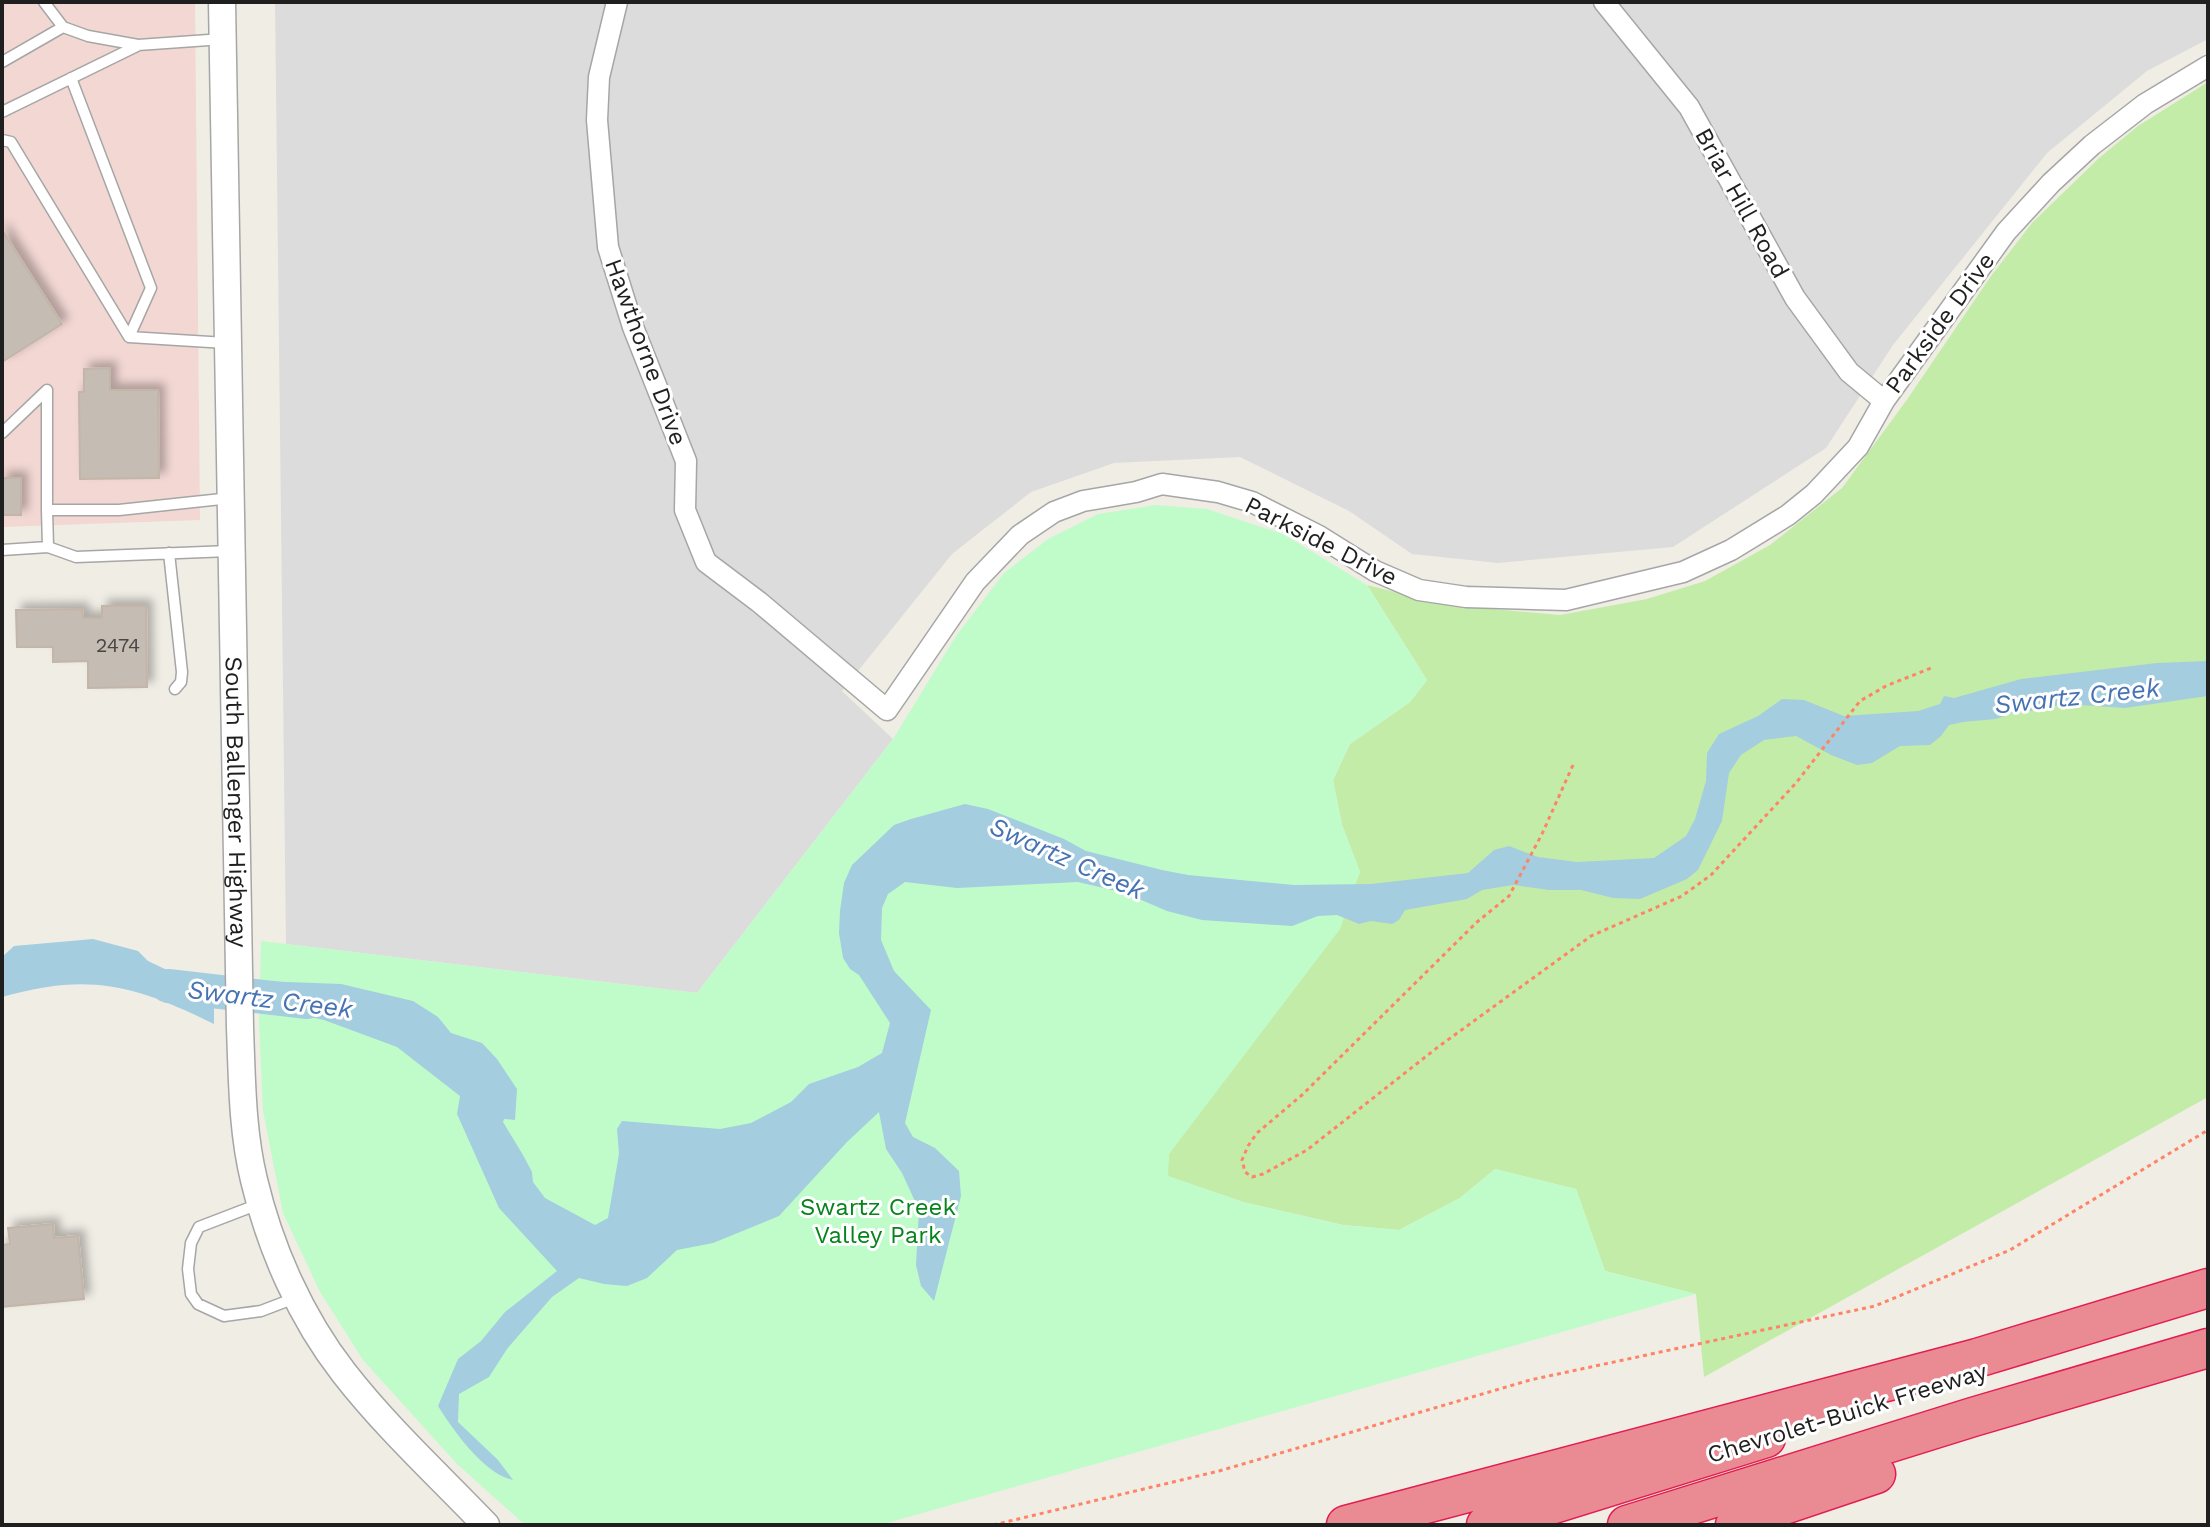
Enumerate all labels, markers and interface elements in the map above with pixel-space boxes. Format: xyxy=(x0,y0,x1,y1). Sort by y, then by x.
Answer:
street label: Briar Hill Road xyxy=(1689,123,1795,283)
street label: Parkside Drive xyxy=(1880,247,2000,399)
street label: Hawthorne Drive xyxy=(599,255,693,449)
street label: Parkside Drive xyxy=(1240,491,1402,591)
house number: 2474 xyxy=(96,633,140,657)
street label: South Ballenger Highway xyxy=(219,656,253,948)
water label: Swartz Creek xyxy=(1993,672,2162,720)
water label: Swartz Creek xyxy=(985,810,1150,906)
water label: Swartz Creek xyxy=(186,974,355,1024)
park label: Swartz Creek Valley Park xyxy=(800,1193,956,1249)
street label: Chevrolet-Buick Freeway xyxy=(1704,1357,1991,1469)

